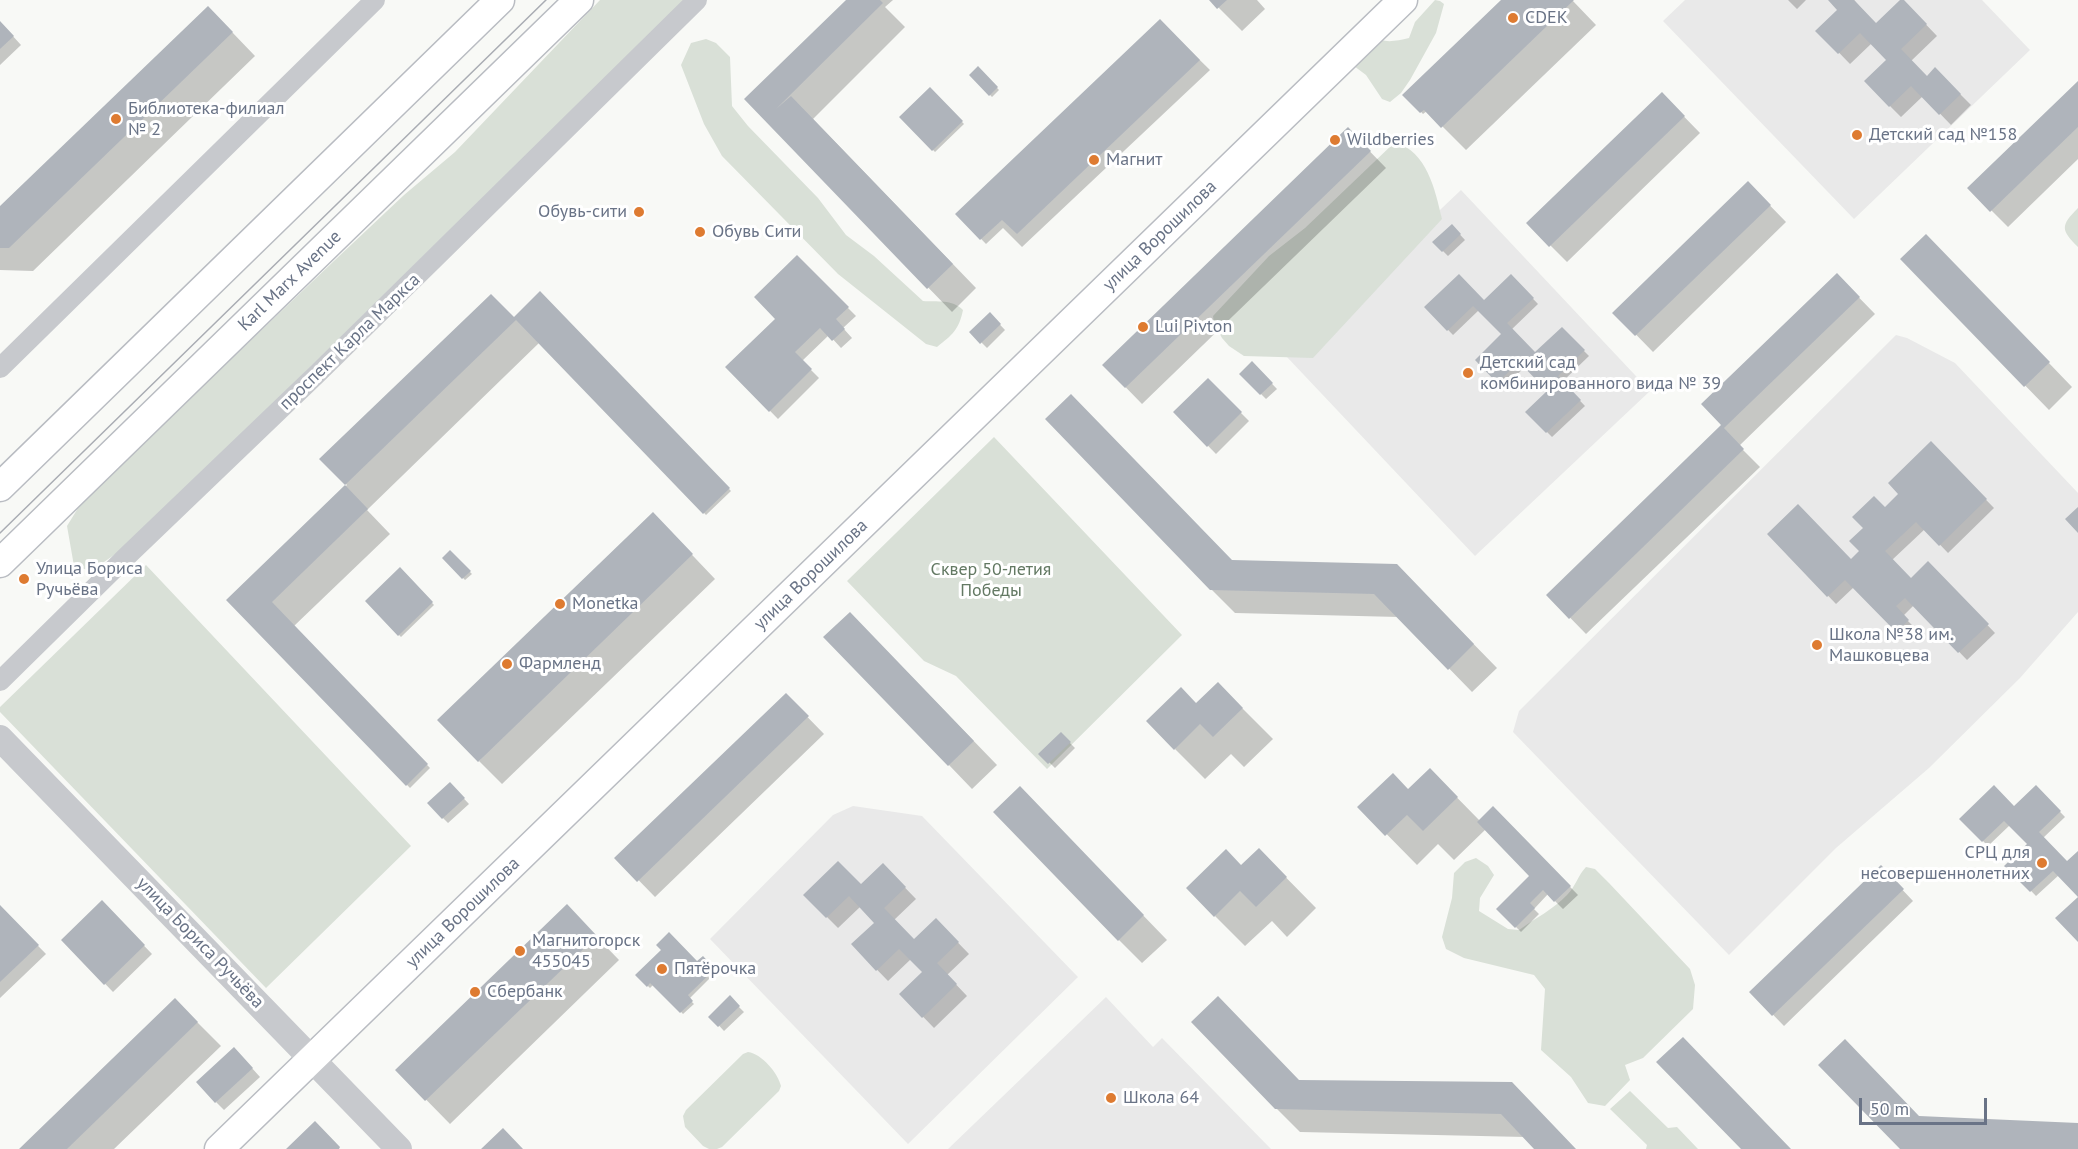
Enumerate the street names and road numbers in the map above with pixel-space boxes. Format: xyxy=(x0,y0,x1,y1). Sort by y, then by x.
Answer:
street label: улица Ворошилова xyxy=(1099,176,1221,296)
street label: Karl Marx Avenue xyxy=(234,226,346,336)
street label: проспект Карла Маркса xyxy=(275,269,425,415)
street label: улица Ворошилова xyxy=(750,515,872,635)
street label: улица Ворошилова xyxy=(402,853,524,973)
street label: улица Бориса Ручьёва xyxy=(132,873,268,1013)

